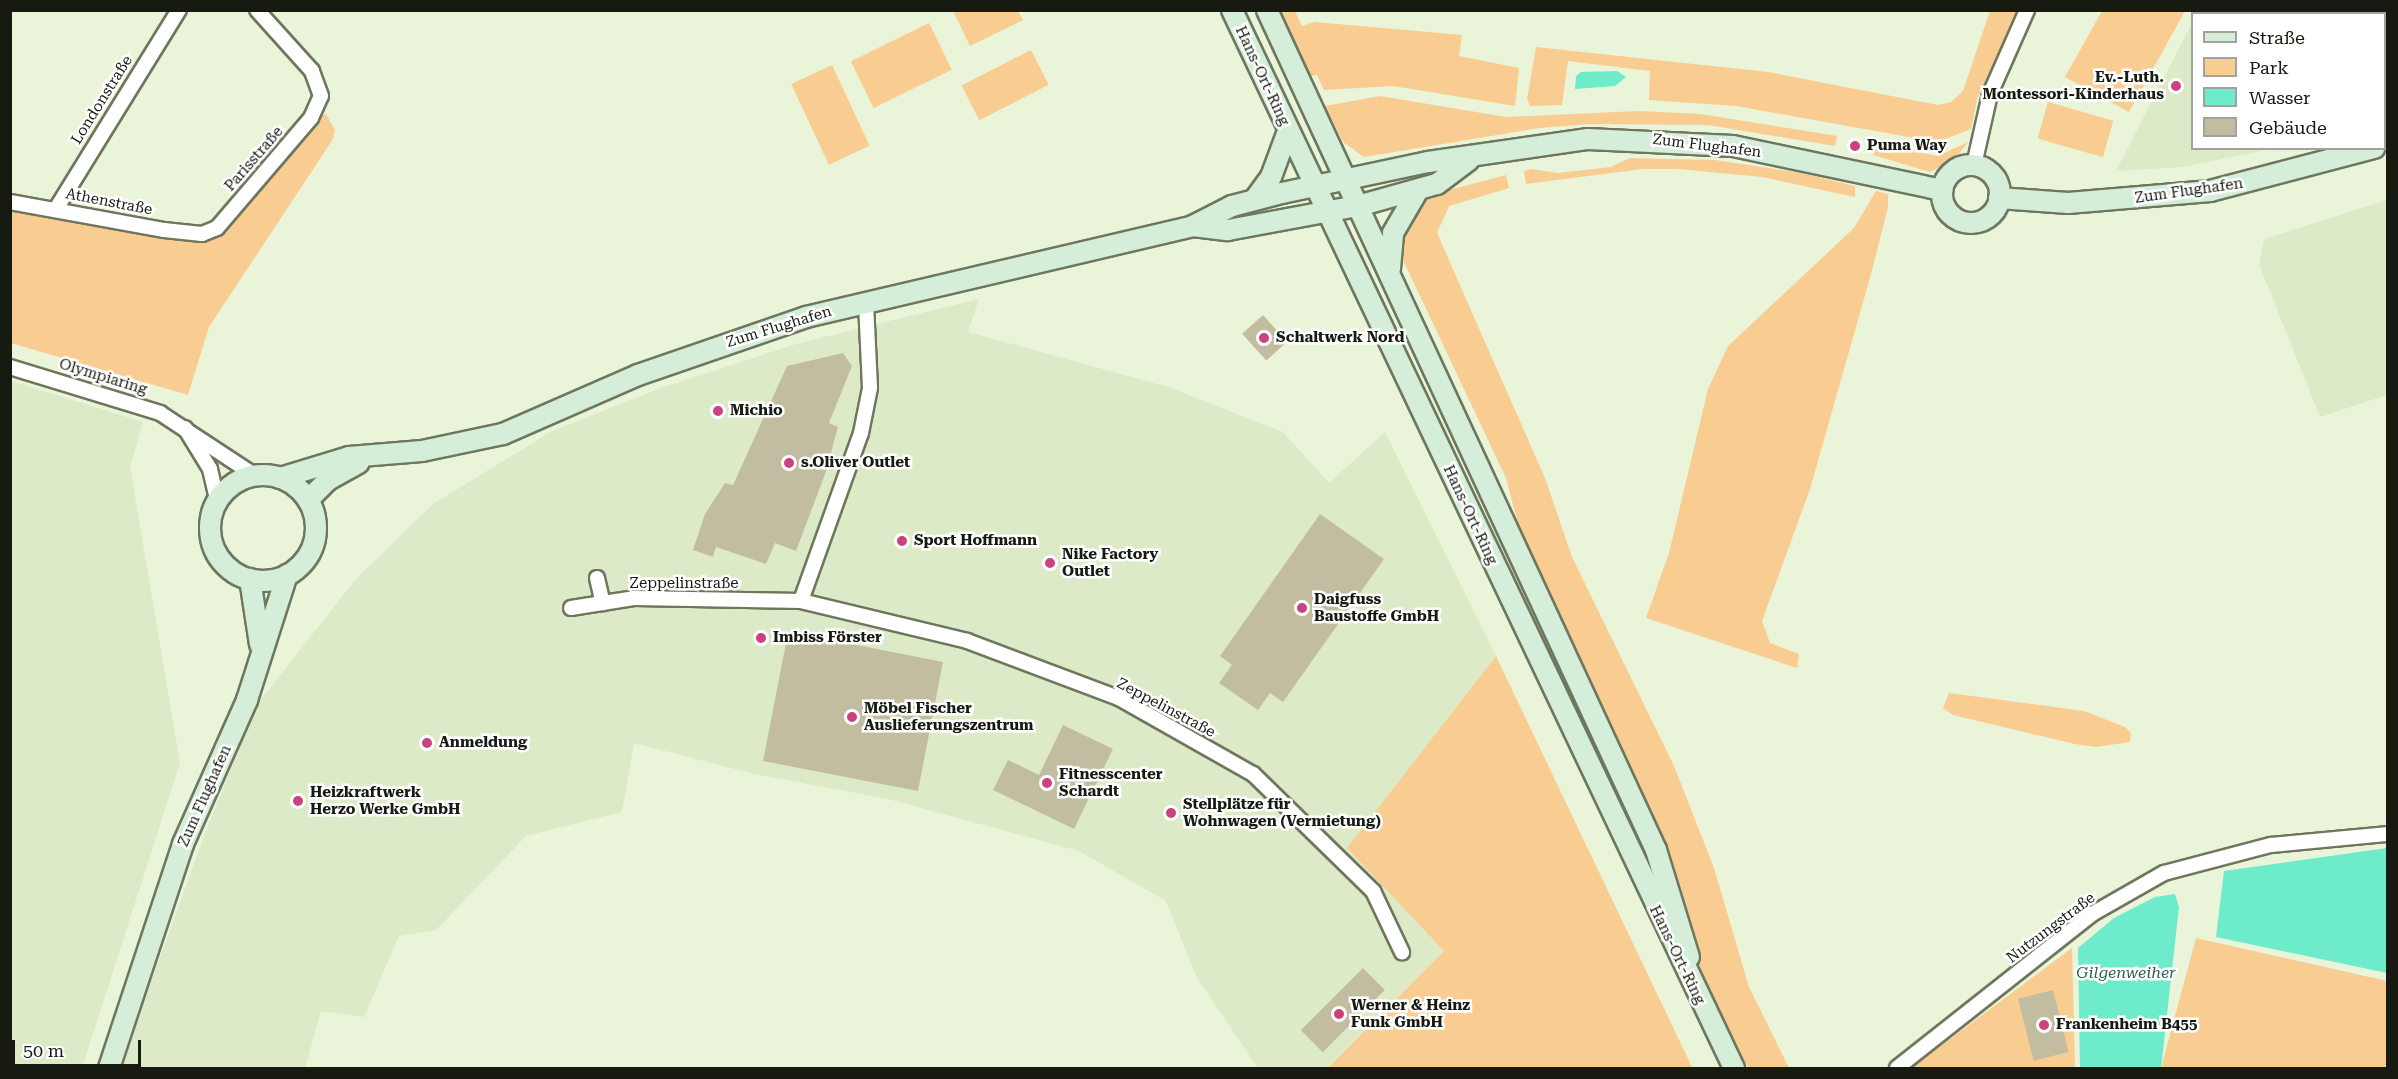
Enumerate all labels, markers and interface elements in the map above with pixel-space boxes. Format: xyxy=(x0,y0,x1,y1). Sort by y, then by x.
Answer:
legend xyxy=(2191,12,2386,150)
street label: Hans-Ort-Ring xyxy=(1231,23,1293,129)
text: Straße xyxy=(2249,27,2305,48)
street label: Londonstraße xyxy=(68,52,136,148)
text: Park xyxy=(2249,57,2289,78)
place label: Ev.-Luth. Montessori-Kinderhaus xyxy=(1982,68,2164,103)
marker: Ev.-Luth. Montessori-Kinderhaus xyxy=(2169,79,2183,93)
text: Wasser xyxy=(2249,87,2310,108)
text: Gebäude xyxy=(2249,117,2327,138)
street label: Parisstraße xyxy=(221,123,287,195)
street label: Zum Flughafen xyxy=(1652,130,1762,162)
place label: Puma Way xyxy=(1867,137,1947,155)
marker: Puma Way xyxy=(1848,139,1862,153)
street label: Zum Flughafen xyxy=(2134,174,2244,208)
street label: Athenstraße xyxy=(64,185,154,219)
street label: Zum Flughafen xyxy=(724,302,834,352)
place label: Schaltwerk Nord xyxy=(1276,329,1404,347)
marker: Schaltwerk Nord xyxy=(1257,331,1271,345)
street label: Olympiaring xyxy=(57,355,149,399)
place label: Michio xyxy=(730,402,783,420)
marker: Michio xyxy=(711,404,725,418)
place label: s.Oliver Outlet xyxy=(801,454,910,472)
marker: s.Oliver Outlet xyxy=(782,456,796,470)
street label: Hans-Ort-Ring xyxy=(1439,462,1501,568)
place label: Sport Hoffmann xyxy=(914,532,1037,550)
marker: Sport Hoffmann xyxy=(895,534,909,548)
place label: Nike Factory Outlet xyxy=(1062,545,1158,580)
marker: Nike Factory Outlet xyxy=(1043,556,1057,570)
street label: Zeppelinstraße xyxy=(630,575,738,593)
place label: Daigfuss Baustoffe GmbH xyxy=(1314,590,1439,625)
marker: Daigfuss Baustoffe GmbH xyxy=(1295,601,1309,615)
place label: Imbiss Förster xyxy=(773,629,882,647)
marker: Imbiss Förster xyxy=(754,631,768,645)
street label: Zeppelinstraße xyxy=(1114,674,1218,742)
place label: Möbel Fischer Auslieferungszentrum xyxy=(864,699,1034,734)
marker: Möbel Fischer Auslieferungszentrum xyxy=(845,710,859,724)
place label: Anmeldung xyxy=(439,734,527,752)
marker: Anmeldung xyxy=(420,736,434,750)
street label: Zum Flughafen xyxy=(175,742,235,850)
place label: Fitnesscenter Schardt xyxy=(1059,765,1163,800)
marker: Fitnesscenter Schardt xyxy=(1040,776,1054,790)
place label: Heizkraftwerk Herzo Werke GmbH xyxy=(310,783,460,818)
marker: Heizkraftwerk Herzo Werke GmbH xyxy=(291,794,305,808)
place label: Stellplätze für Wohnwagen (Vermietung) xyxy=(1183,795,1381,830)
marker: Stellplätze für Wohnwagen (Vermietung) xyxy=(1164,806,1178,820)
street label: Nutzungstraße xyxy=(2003,889,2099,967)
street label: Hans-Ort-Ring xyxy=(1645,903,1709,1007)
water label: Gilgenweiher xyxy=(2076,963,2176,983)
place label: Werner & Heinz Funk GmbH xyxy=(1351,996,1470,1031)
marker: Werner & Heinz Funk GmbH xyxy=(1332,1007,1346,1021)
place label: Frankenheim B455 xyxy=(2056,1016,2197,1034)
marker: Frankenheim B455 xyxy=(2037,1018,2051,1032)
scale bar xyxy=(15,1028,144,1066)
text: 50 m xyxy=(23,1040,64,1061)

